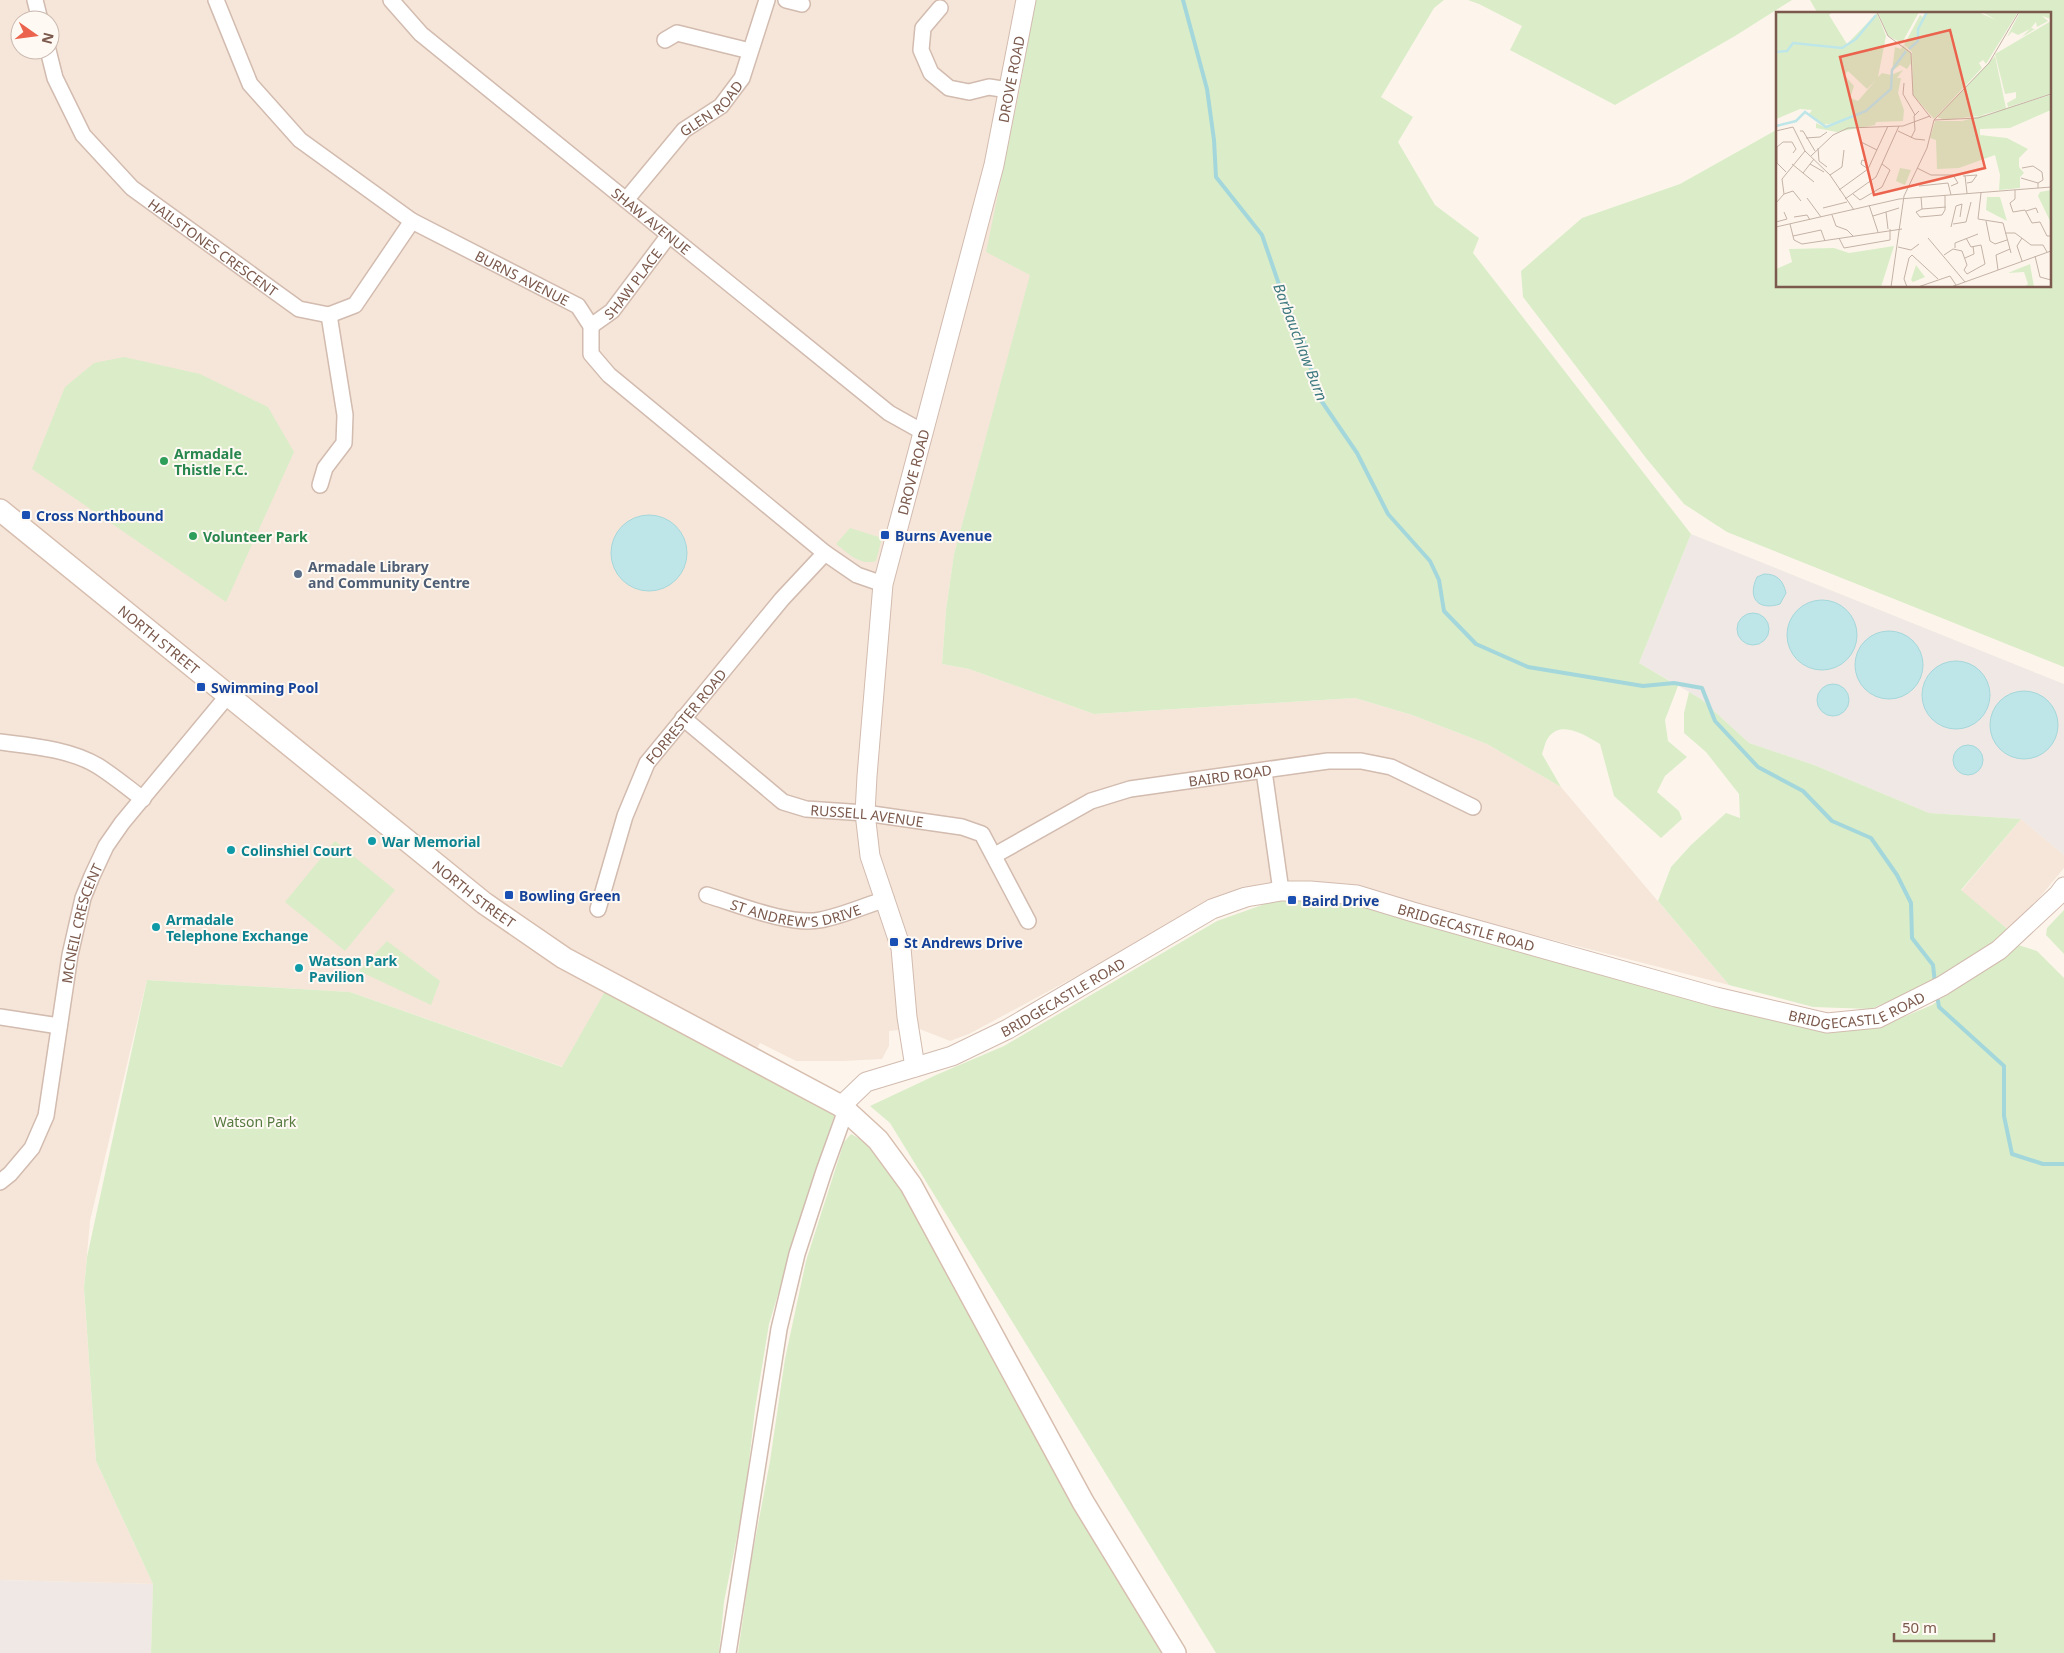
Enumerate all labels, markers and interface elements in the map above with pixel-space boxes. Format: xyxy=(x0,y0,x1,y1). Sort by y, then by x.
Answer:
north arrow xyxy=(10,10,60,60)
inset map xyxy=(1776,12,2052,288)
text: N xyxy=(38,30,59,46)
street label: DROVE ROAD xyxy=(993,34,1028,124)
street label: GLEN ROAD xyxy=(675,76,747,140)
street label: SHAW AVENUE xyxy=(608,183,695,258)
street label: HAILSTONES CRESCENT xyxy=(145,194,282,300)
street label: SHAW PLACE xyxy=(600,244,665,323)
street label: BURNS AVENUE xyxy=(472,246,573,310)
water label: Barbauchlaw Burn xyxy=(1269,280,1333,404)
street label: DROVE ROAD xyxy=(892,427,933,517)
place label: Armadale Thistle F.C. xyxy=(174,444,248,479)
marker: Armadale Thistle F.C. xyxy=(158,455,170,467)
place label: Cross Northbound xyxy=(36,506,164,525)
marker: Cross Northbound xyxy=(20,509,32,521)
place label: Burns Avenue xyxy=(895,526,992,545)
place label: Volunteer Park xyxy=(203,527,308,546)
marker: Burns Avenue xyxy=(879,529,891,541)
marker: Volunteer Park xyxy=(187,530,199,542)
place label: Armadale Library and Community Centre xyxy=(308,557,470,592)
marker: Armadale Library and Community Centre xyxy=(292,568,304,580)
street label: NORTH STREET xyxy=(114,600,204,678)
street label: FORRESTER ROAD xyxy=(641,665,730,768)
place label: Swimming Pool xyxy=(211,678,318,697)
marker: Swimming Pool xyxy=(195,681,207,693)
street label: BAIRD ROAD xyxy=(1187,760,1273,790)
street label: RUSSELL AVENUE xyxy=(810,800,925,831)
place label: War Memorial xyxy=(382,832,481,851)
marker: War Memorial xyxy=(366,835,378,847)
place label: Colinshiel Court xyxy=(241,841,352,860)
marker: Colinshiel Court xyxy=(225,844,237,856)
street label: NORTH STREET xyxy=(429,856,520,932)
street label: MCNEIL CRESCENT xyxy=(56,860,106,985)
place label: Bowling Green xyxy=(519,886,621,905)
marker: Bowling Green xyxy=(503,889,515,901)
place label: Baird Drive xyxy=(1302,891,1379,910)
street label: ST ANDREW'S DRIVE xyxy=(728,894,863,931)
marker: Baird Drive xyxy=(1286,894,1298,906)
street label: BRIDGECASTLE ROAD xyxy=(1396,898,1537,955)
place label: Armadale Telephone Exchange xyxy=(166,910,308,945)
marker: Armadale Telephone Exchange xyxy=(150,921,162,933)
place label: St Andrews Drive xyxy=(904,933,1023,952)
marker: St Andrews Drive xyxy=(888,936,900,948)
place label: Watson Park Pavilion xyxy=(309,951,398,986)
street label: BRIDGECASTLE ROAD xyxy=(997,953,1128,1041)
marker: Watson Park Pavilion xyxy=(293,962,305,974)
street label: BRIDGECASTLE ROAD xyxy=(1787,987,1928,1033)
park label: Watson Park xyxy=(214,1112,297,1131)
scale bar xyxy=(1894,1610,1994,1642)
text: 50 m xyxy=(1902,1617,1937,1637)

